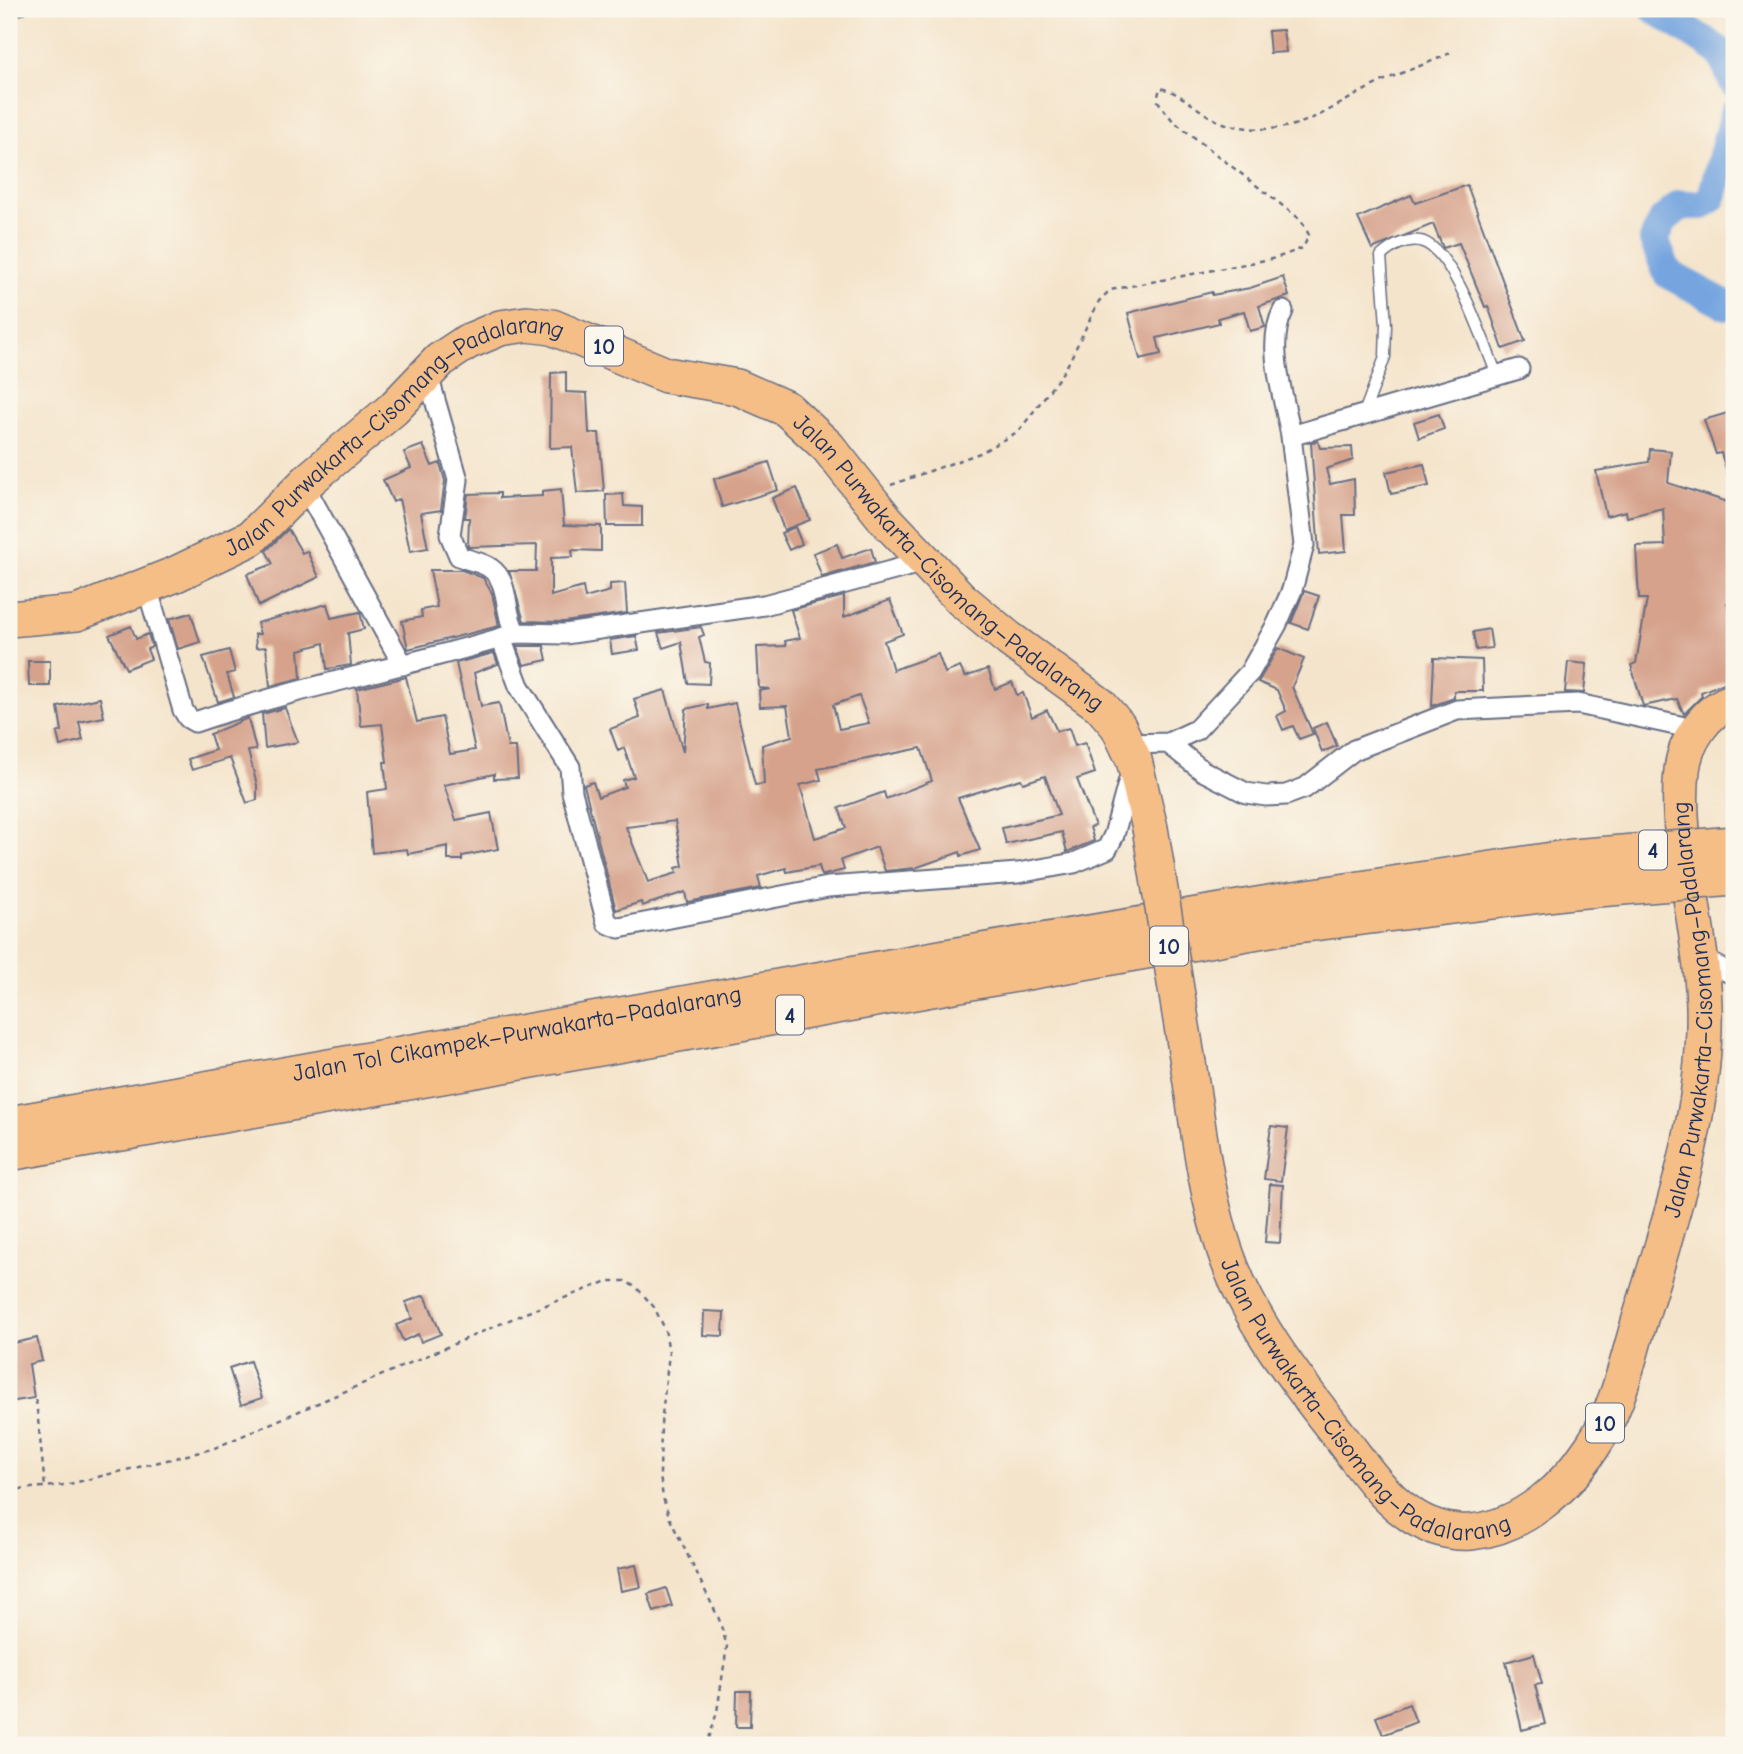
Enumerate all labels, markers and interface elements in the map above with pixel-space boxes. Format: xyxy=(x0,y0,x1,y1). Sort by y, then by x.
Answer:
street label: Jalan Purwakarta–Cisomang–Padalarang xyxy=(221,310,569,562)
road number: 10 xyxy=(585,326,623,366)
street label: Jalan Purwakarta–Cisomang–Padalarang xyxy=(788,408,1109,717)
street label: Jalan Purwakarta–Cisomang–Padalarang xyxy=(1658,801,1718,1221)
road number: 4 xyxy=(1639,830,1667,870)
road number: 10 xyxy=(1150,926,1188,965)
street label: Jalan Tol Cikampek–Purwakarta–Padalarang xyxy=(290,980,744,1087)
road number: 4 xyxy=(776,996,804,1034)
street label: Jalan Purwakarta–Cisomang–Padalarang xyxy=(1215,1254,1515,1546)
road number: 10 xyxy=(1586,1404,1624,1442)

